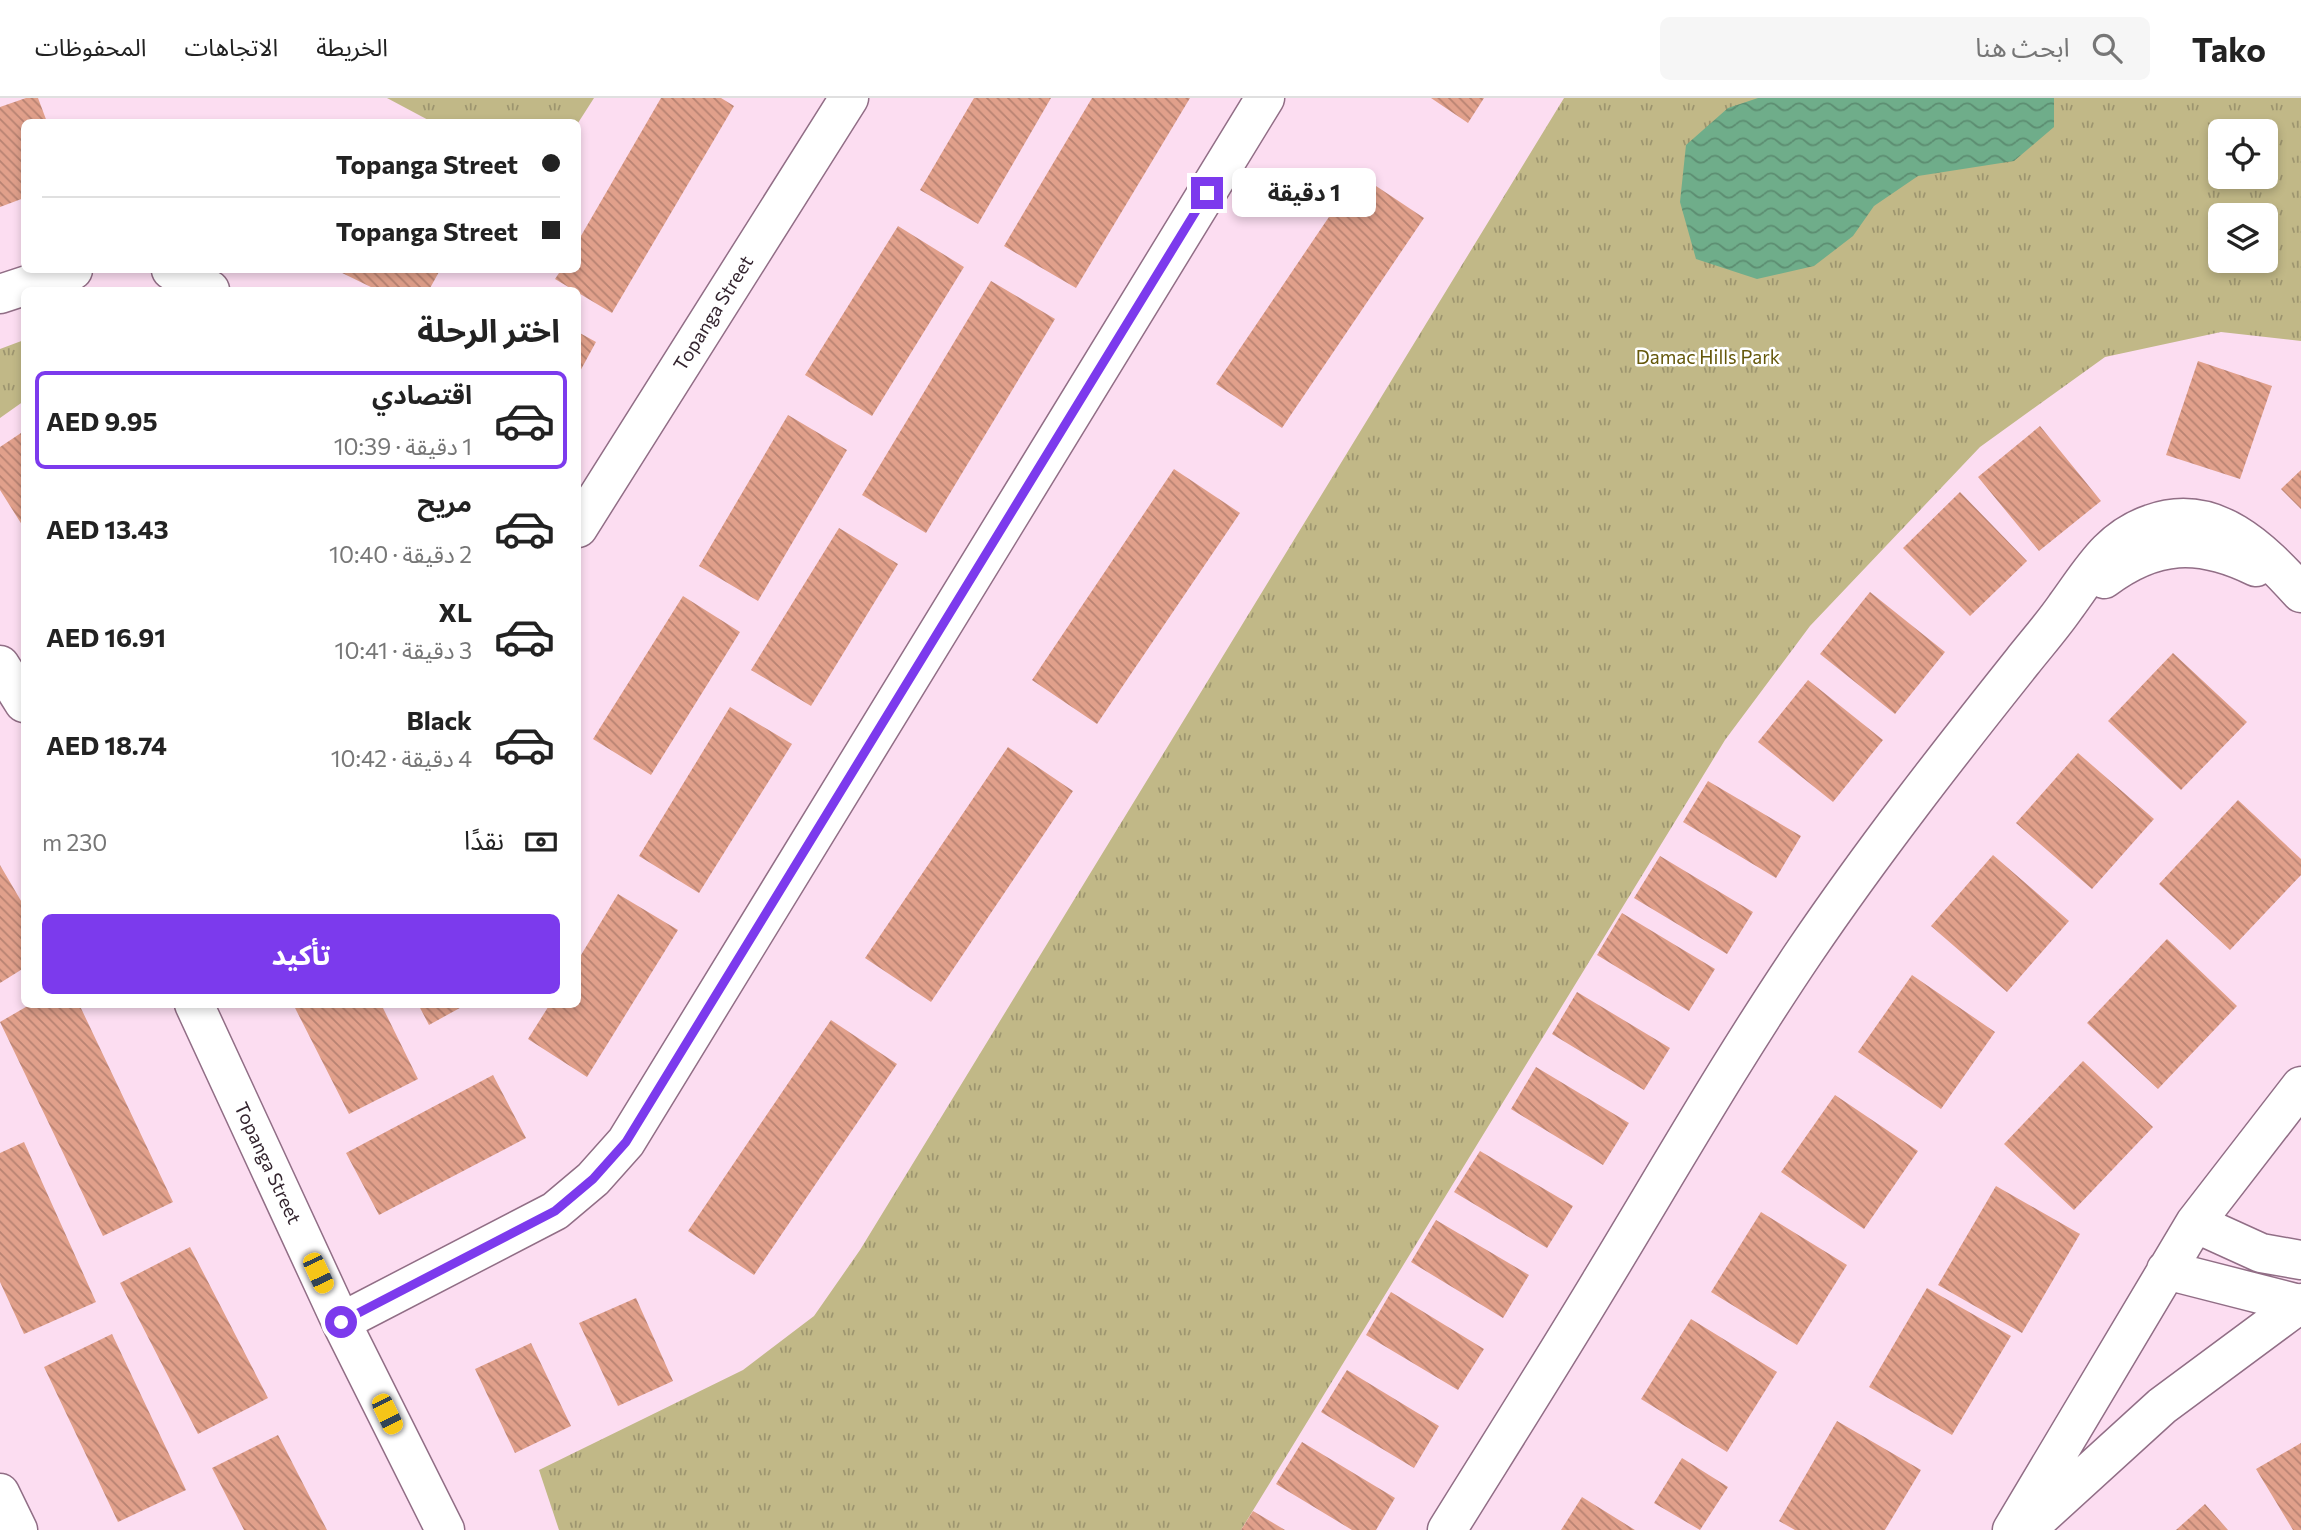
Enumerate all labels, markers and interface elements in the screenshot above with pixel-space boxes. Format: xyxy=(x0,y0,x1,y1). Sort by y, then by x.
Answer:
search box xyxy=(1660,17,2150,80)
text: Tako xyxy=(2192,28,2266,69)
icon: search xyxy=(2088,29,2126,67)
text: ابحث هنا xyxy=(1975,31,2070,62)
text: المحفوظات xyxy=(35,32,146,61)
text: الاتجاهات xyxy=(184,32,278,61)
text: الخريطة xyxy=(316,32,388,61)
map controls xyxy=(2208,119,2278,273)
button: locate xyxy=(2208,119,2278,189)
text: Topanga Street xyxy=(336,148,518,179)
callout: 1 دقيقة xyxy=(1232,168,1375,217)
route end xyxy=(1191,177,1223,209)
text: 1 دقيقة xyxy=(1268,178,1340,206)
button: layers xyxy=(2208,203,2278,273)
text: Topanga Street xyxy=(336,215,518,246)
street label: Topanga Street xyxy=(668,251,757,375)
text: اختر الرحلة xyxy=(417,309,560,349)
park label: Damac Hills Park xyxy=(1636,345,1780,368)
text: اقتصادي xyxy=(372,378,472,409)
icon: car xyxy=(493,389,556,452)
text: AED 9.95 xyxy=(46,405,158,436)
text: 1 دقيقة · 10:39 xyxy=(334,432,472,460)
text: مريح xyxy=(417,486,472,517)
icon: car xyxy=(493,497,556,560)
text: AED 13.43 xyxy=(46,513,169,544)
text: 2 دقيقة · 10:40 xyxy=(329,540,472,568)
text: XL xyxy=(438,596,472,627)
icon: car xyxy=(493,605,556,668)
text: AED 16.91 xyxy=(46,621,166,652)
text: 3 دقيقة · 10:41 xyxy=(335,636,472,664)
text: Black xyxy=(406,704,472,735)
icon: car xyxy=(493,713,556,776)
text: AED 18.74 xyxy=(46,729,167,760)
text: 4 دقيقة · 10:42 xyxy=(331,744,472,772)
icon: cash xyxy=(522,823,560,861)
text: نقدًا xyxy=(464,824,504,855)
text: 230 m xyxy=(42,828,107,856)
button: تأكيد xyxy=(42,914,560,994)
street label: Topanga Street xyxy=(230,1098,307,1227)
car xyxy=(300,1250,337,1296)
route start xyxy=(325,1306,357,1338)
car xyxy=(369,1391,406,1437)

